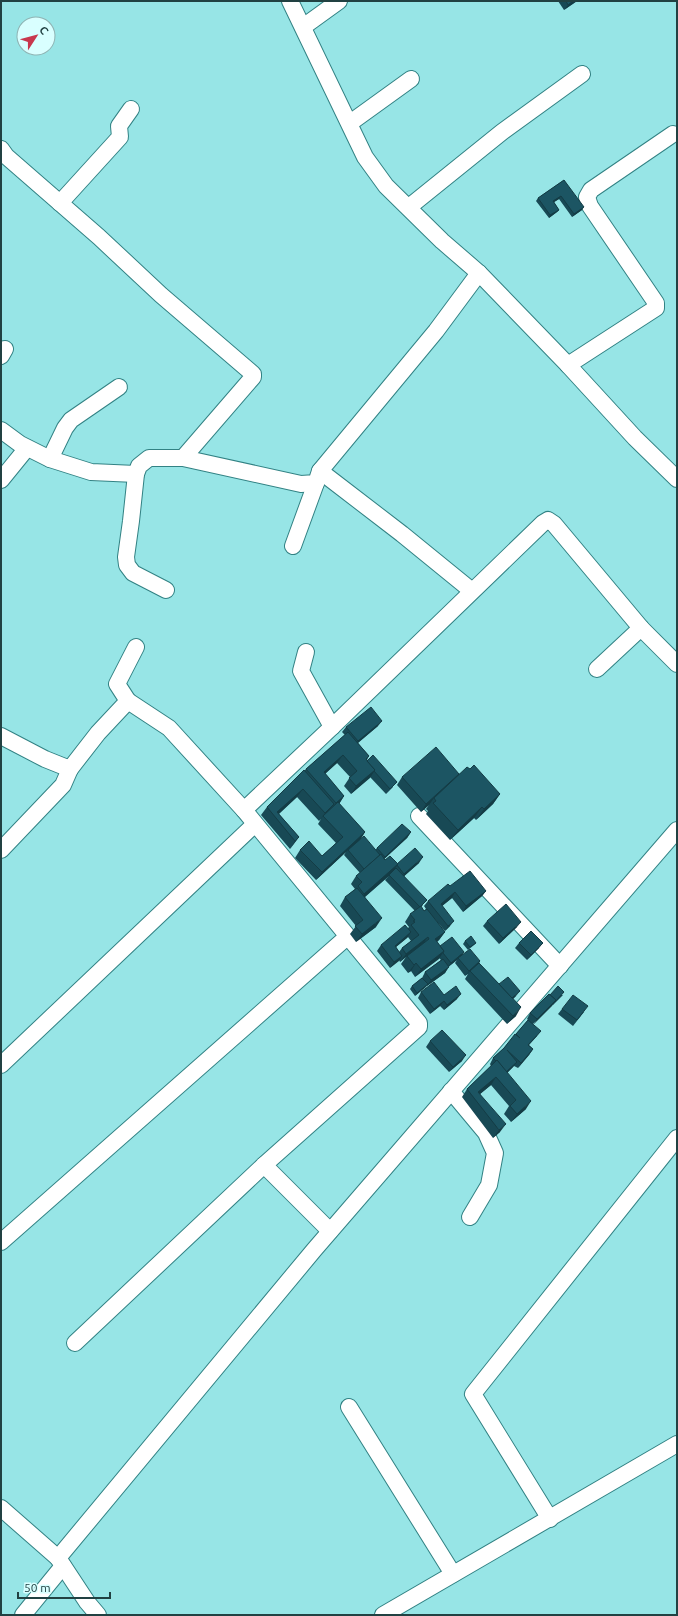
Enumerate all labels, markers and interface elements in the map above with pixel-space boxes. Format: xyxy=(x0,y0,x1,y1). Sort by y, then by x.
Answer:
north arrow xyxy=(16,16,56,56)
text: С xyxy=(37,24,51,36)
scale bar xyxy=(18,1574,110,1600)
text: 50 m xyxy=(24,1581,51,1594)

